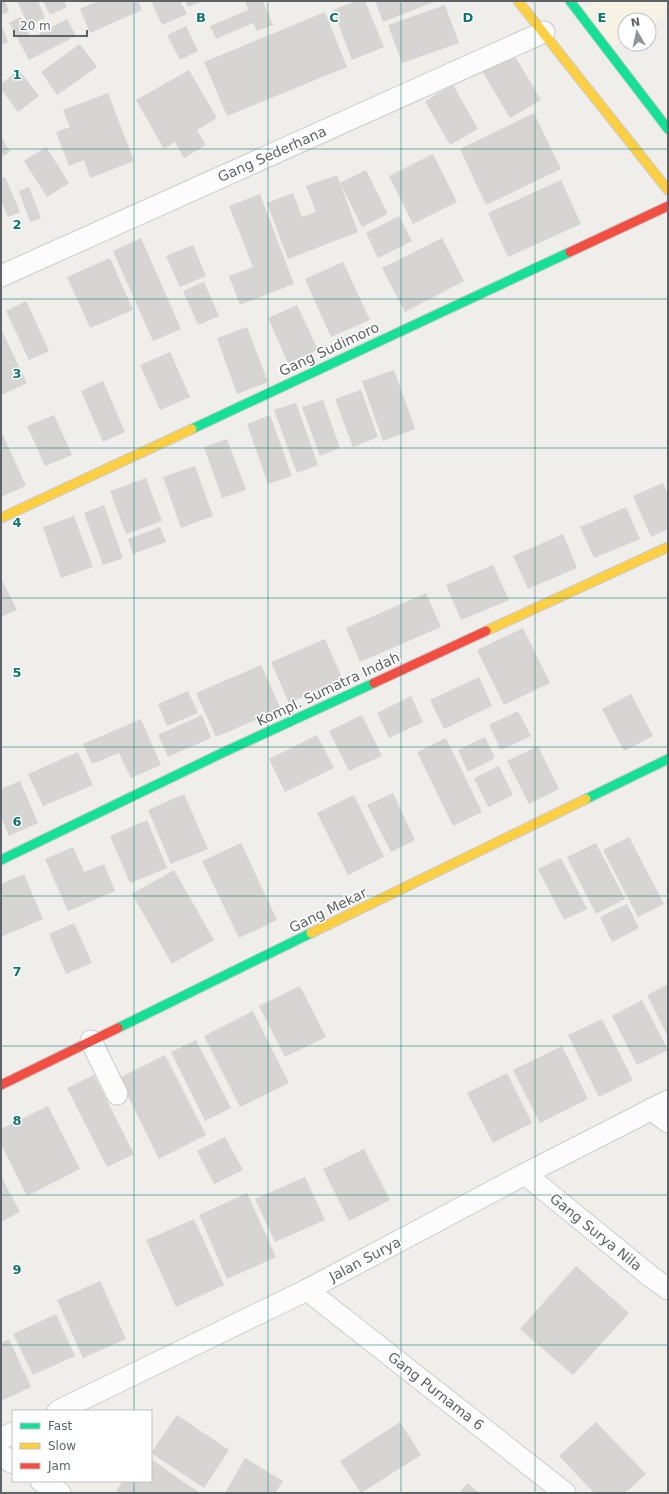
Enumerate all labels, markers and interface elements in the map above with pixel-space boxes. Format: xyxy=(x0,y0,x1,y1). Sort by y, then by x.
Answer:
text: B xyxy=(196,10,206,25)
text: C xyxy=(329,10,339,25)
text: D xyxy=(463,10,474,25)
text: E xyxy=(598,10,606,25)
scale bar xyxy=(14,12,87,38)
north arrow xyxy=(617,12,657,52)
text: N xyxy=(630,15,641,30)
text: 20 m xyxy=(20,19,51,33)
text: 1 xyxy=(12,67,22,82)
street label: Gang Sederhana xyxy=(215,123,329,185)
text: 2 xyxy=(12,217,22,232)
street label: Gang Sudimoro xyxy=(277,319,381,379)
text: 3 xyxy=(12,366,22,381)
text: 4 xyxy=(12,515,22,530)
street label: Kompl. Sumatra Indah xyxy=(254,649,402,729)
text: 5 xyxy=(12,665,22,680)
text: 6 xyxy=(12,814,22,829)
street label: Gang Mekar xyxy=(287,884,370,936)
text: 7 xyxy=(12,964,22,979)
text: 8 xyxy=(12,1113,22,1128)
street label: Gang Surya Nila xyxy=(547,1190,645,1274)
street label: Jalan Surya xyxy=(326,1233,404,1285)
text: 9 xyxy=(12,1262,22,1277)
street label: Gang Purnama 6 xyxy=(385,1349,487,1433)
legend xyxy=(12,1410,152,1482)
text: Fast xyxy=(48,1419,72,1433)
text: Slow xyxy=(48,1439,76,1453)
text: Jam xyxy=(47,1459,71,1473)

